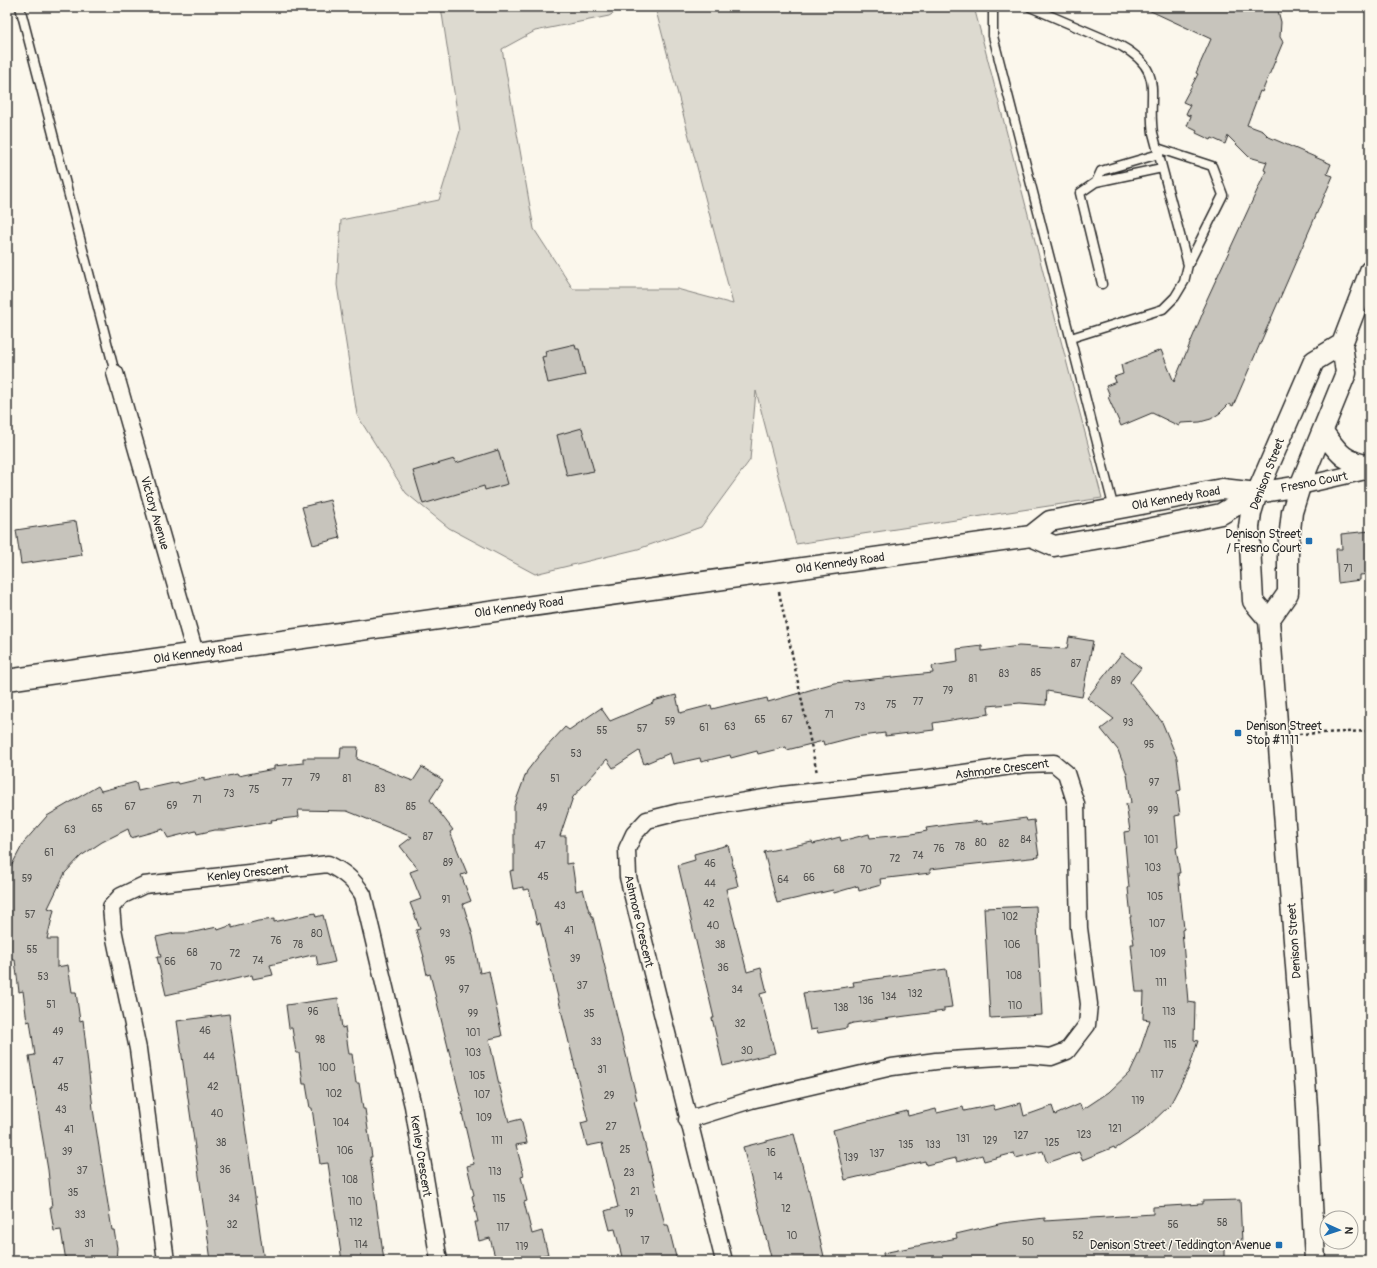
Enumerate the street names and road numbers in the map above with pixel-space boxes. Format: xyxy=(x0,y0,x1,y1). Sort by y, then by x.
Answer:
street label: Denison Street xyxy=(1247,436,1288,512)
street label: Fresno Court xyxy=(1279,469,1349,496)
street label: Victory Avenue xyxy=(137,475,172,552)
street label: Old Kennedy Road xyxy=(1131,483,1222,514)
street label: Old Kennedy Road xyxy=(795,550,886,577)
street label: Old Kennedy Road xyxy=(474,594,565,621)
street label: Old Kennedy Road xyxy=(153,640,244,667)
street label: Ashmore Crescent xyxy=(954,756,1050,783)
street label: Kenley Crescent xyxy=(206,862,290,885)
street label: Ashmore Crescent xyxy=(621,873,656,969)
street label: Denison Street xyxy=(1284,902,1305,979)
street label: Kenley Crescent xyxy=(407,1114,434,1198)

